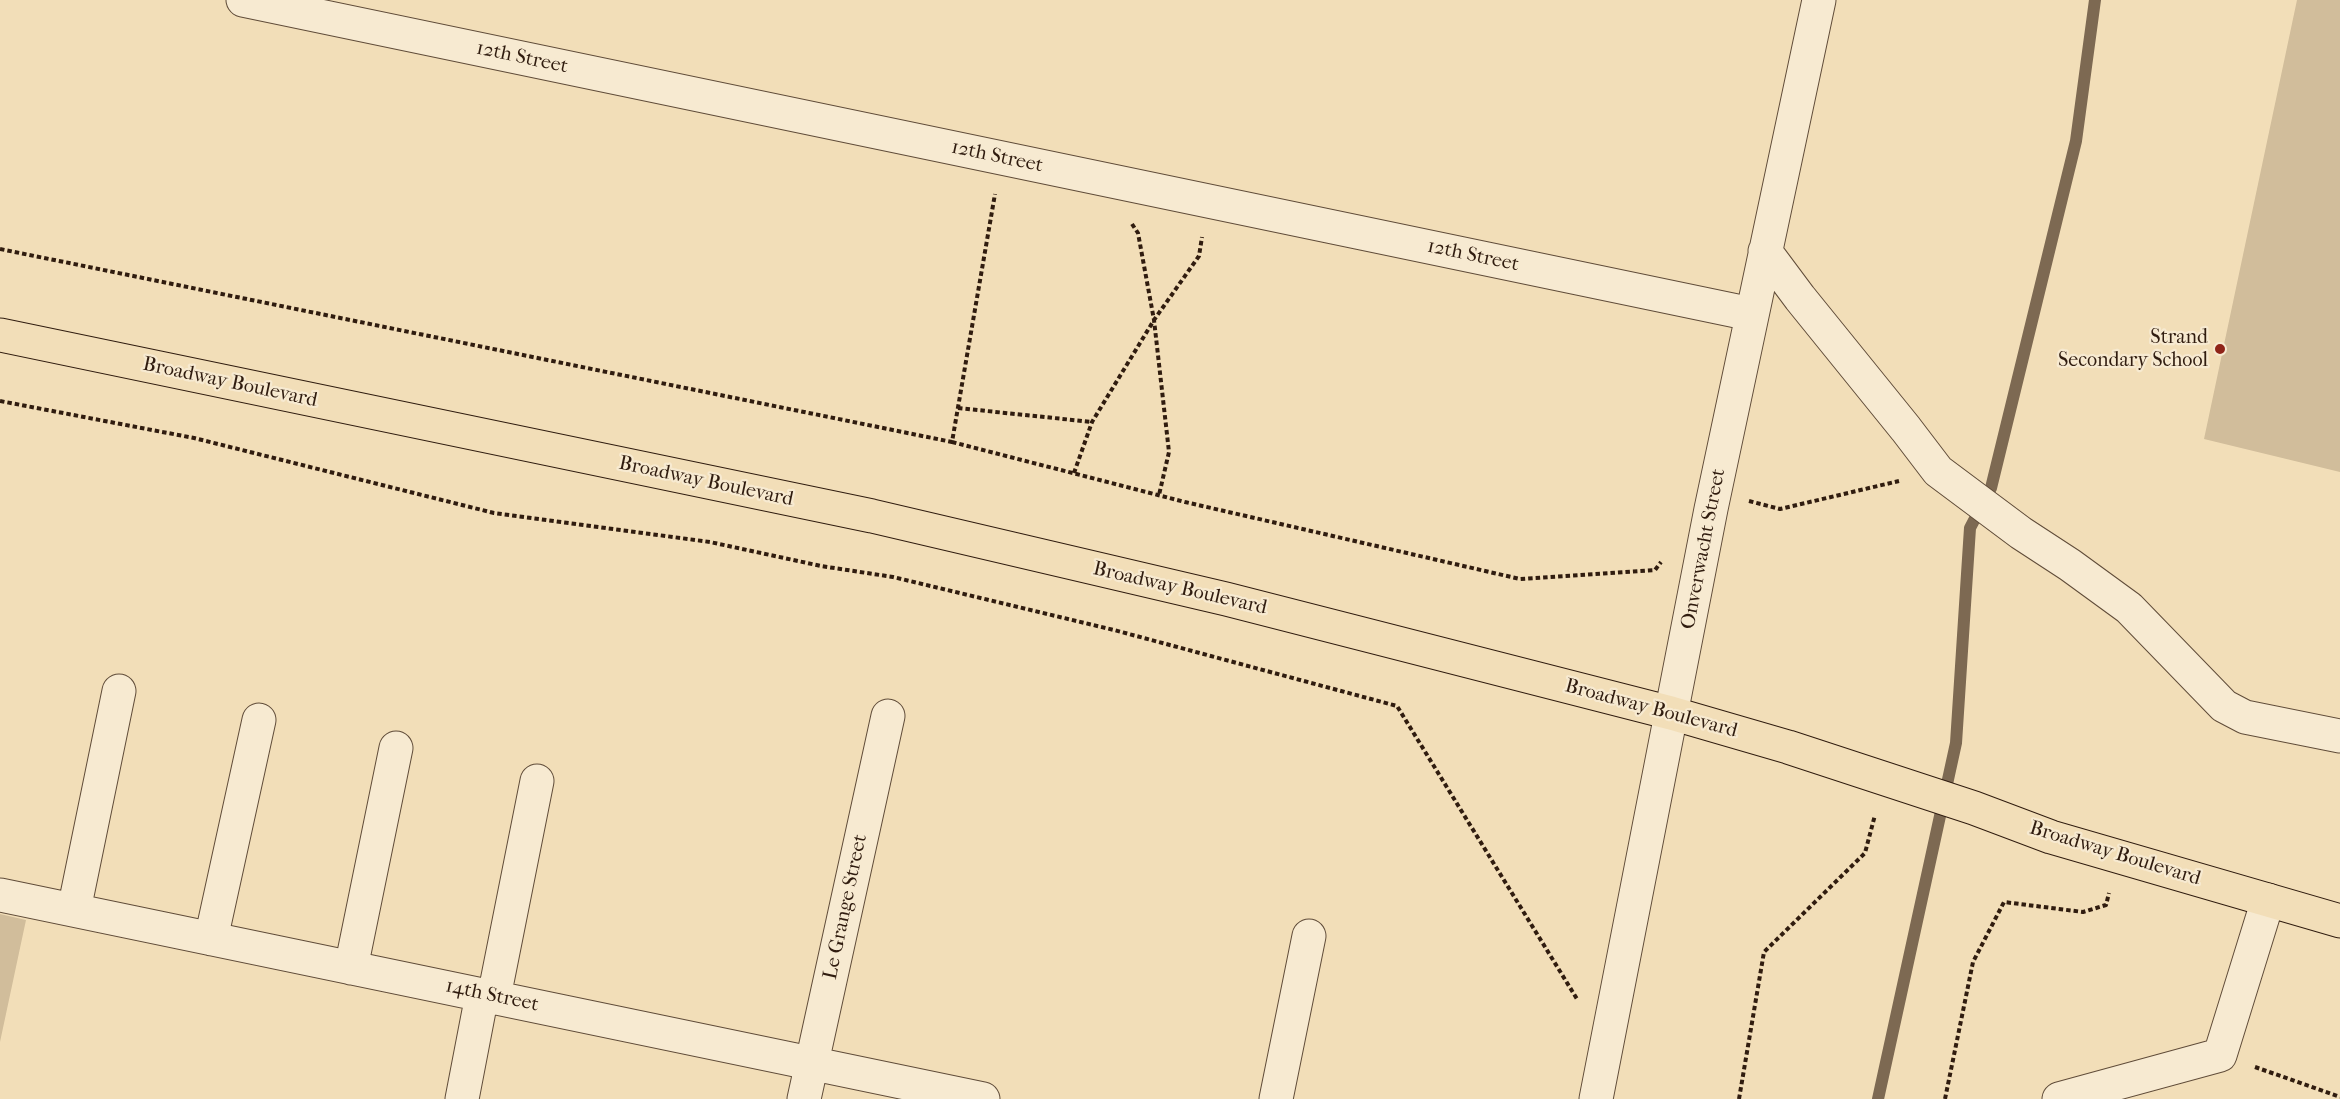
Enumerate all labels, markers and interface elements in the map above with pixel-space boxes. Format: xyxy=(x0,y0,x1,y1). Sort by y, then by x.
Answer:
street label: 12th Street xyxy=(474,37,570,79)
street label: 12th Street xyxy=(949,136,1045,178)
street label: 12th Street xyxy=(1425,235,1521,277)
place label: Strand Secondary School xyxy=(2058,326,2208,373)
marker: Strand Secondary School xyxy=(2213,342,2227,356)
street label: Broadway Boulevard xyxy=(141,353,319,413)
street label: Broadway Boulevard xyxy=(617,452,795,512)
street label: Onverwacht Street xyxy=(1677,467,1731,631)
street label: Broadway Boulevard xyxy=(1091,557,1269,621)
street label: Broadway Boulevard xyxy=(1562,674,1740,744)
street label: Broadway Boulevard xyxy=(2027,817,2203,891)
street label: Le Grange Street xyxy=(819,832,873,982)
street label: 14th Street xyxy=(443,974,541,1018)

